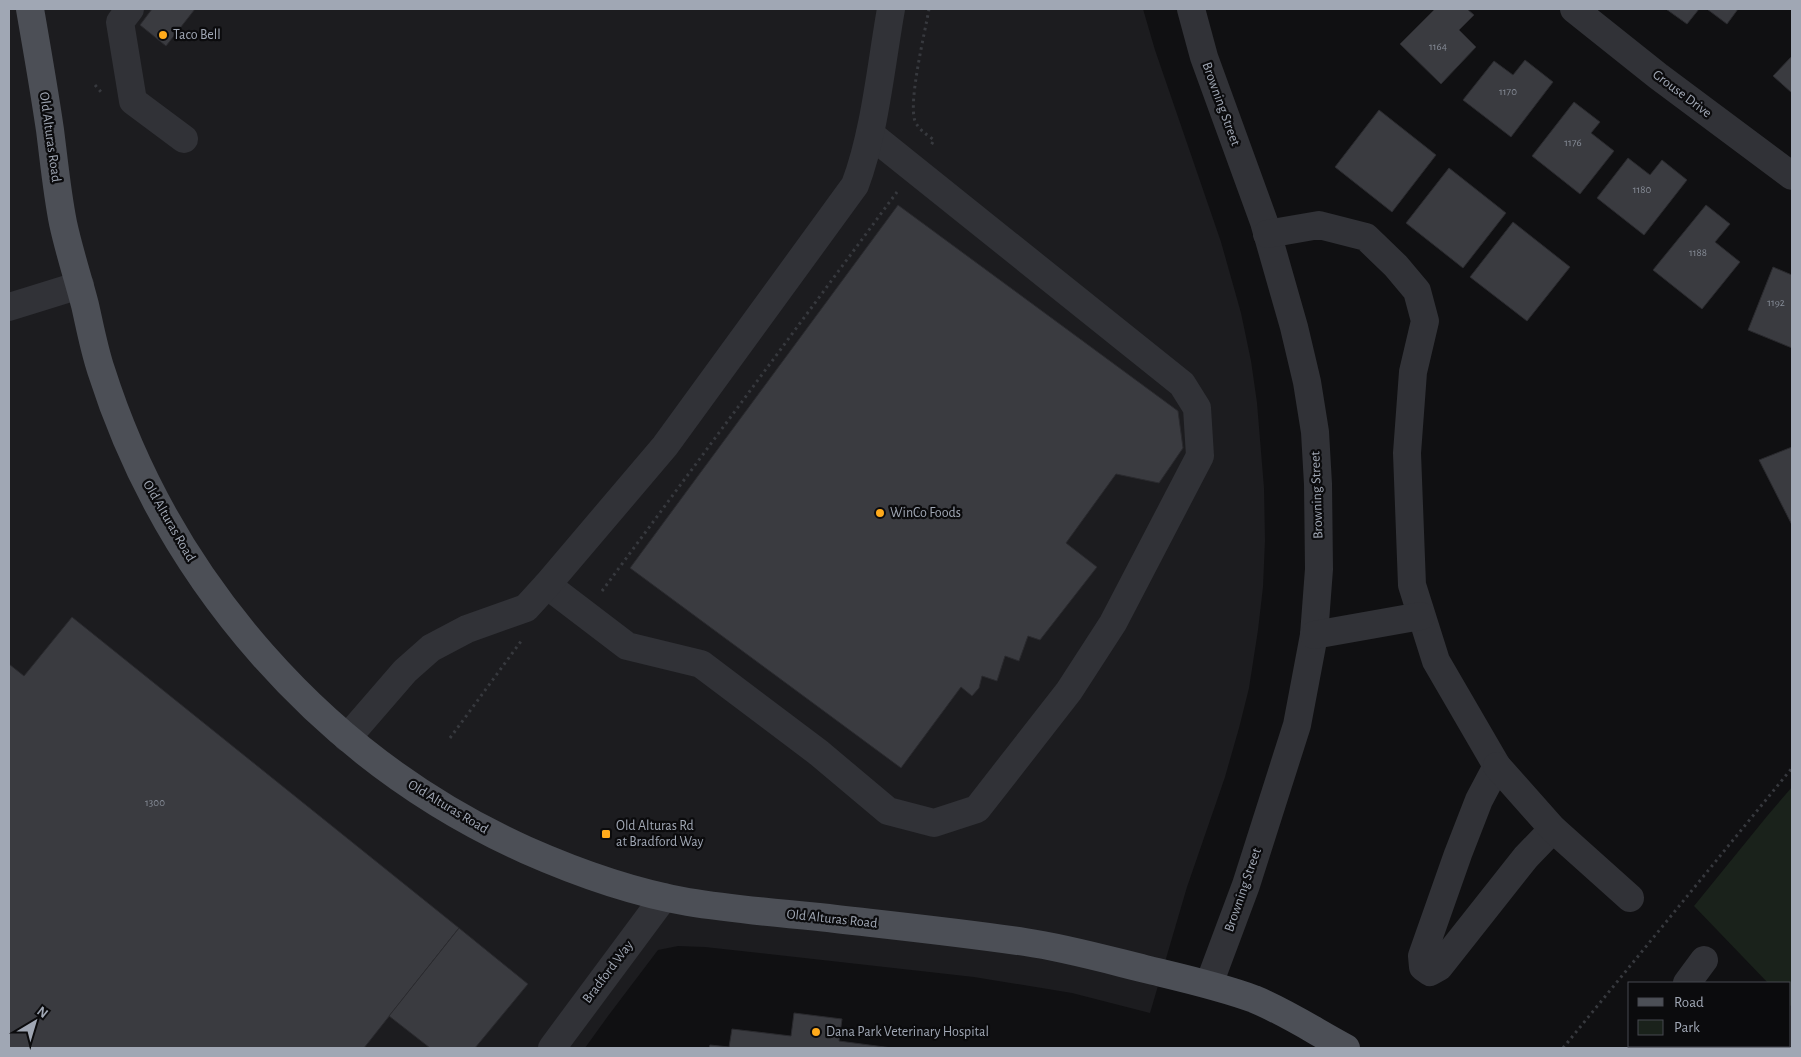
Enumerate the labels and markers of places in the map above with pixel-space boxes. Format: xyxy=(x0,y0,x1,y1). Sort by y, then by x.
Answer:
place label: Taco Bell xyxy=(173,28,221,42)
marker: Taco Bell xyxy=(157,29,169,41)
place label: WinCo Foods xyxy=(890,506,961,520)
marker: WinCo Foods xyxy=(874,507,886,519)
place label: Old Alturas Rd at Bradford Way xyxy=(616,819,704,849)
marker: Old Alturas Rd at Bradford Way xyxy=(600,828,612,840)
place label: Dana Park Veterinary Hospital xyxy=(826,1025,989,1039)
marker: Dana Park Veterinary Hospital xyxy=(810,1026,822,1038)

